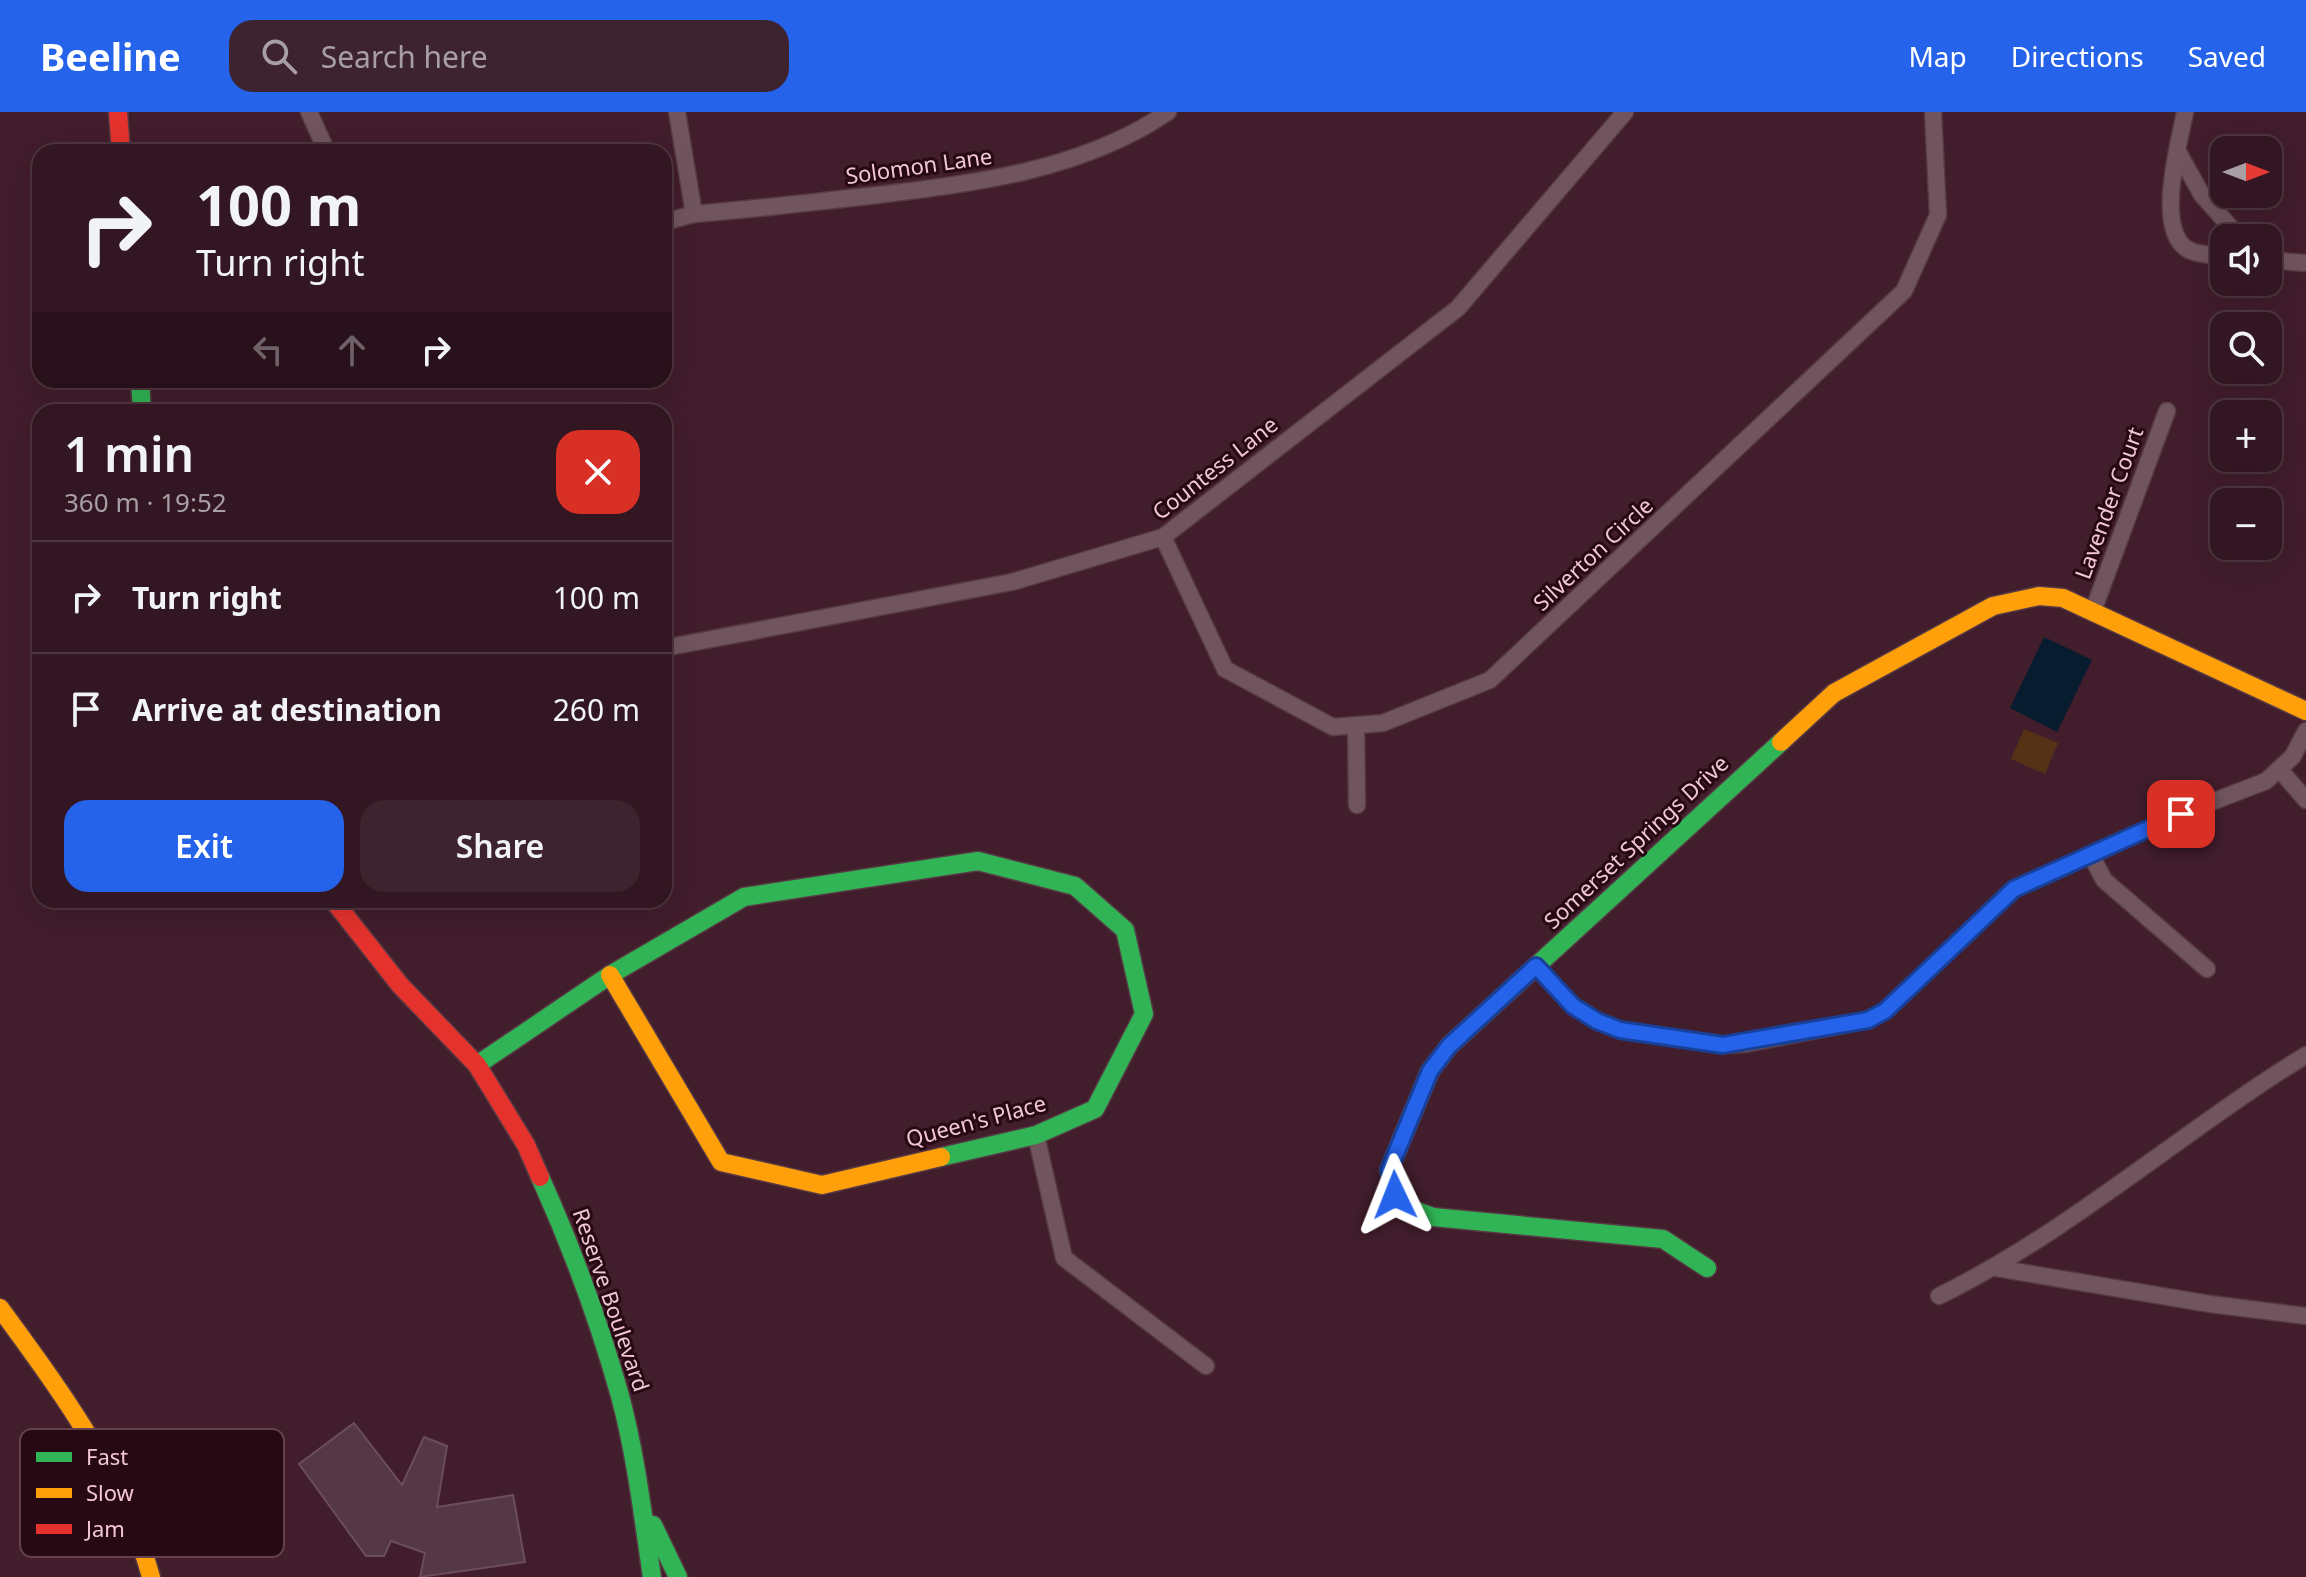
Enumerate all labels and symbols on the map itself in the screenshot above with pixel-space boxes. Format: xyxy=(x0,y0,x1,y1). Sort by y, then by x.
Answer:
north arrow xyxy=(2210,136,2282,208)
street label: Solomon Lane xyxy=(844,140,994,190)
street label: Countess Lane xyxy=(1145,409,1283,526)
street label: Lavender Court xyxy=(2067,422,2149,583)
street label: Silverton Circle xyxy=(1526,490,1659,617)
street label: Somerset Springs Drive xyxy=(1537,748,1734,935)
pin xyxy=(2147,780,2215,848)
street label: Queen's Place xyxy=(902,1087,1049,1153)
position arrow xyxy=(1353,1153,1437,1237)
street label: Reserve Boulevard xyxy=(567,1204,657,1395)
legend xyxy=(20,1429,284,1557)
text: Fast xyxy=(86,1441,128,1471)
text: Slow xyxy=(86,1477,135,1507)
text: Jam xyxy=(84,1513,125,1543)

